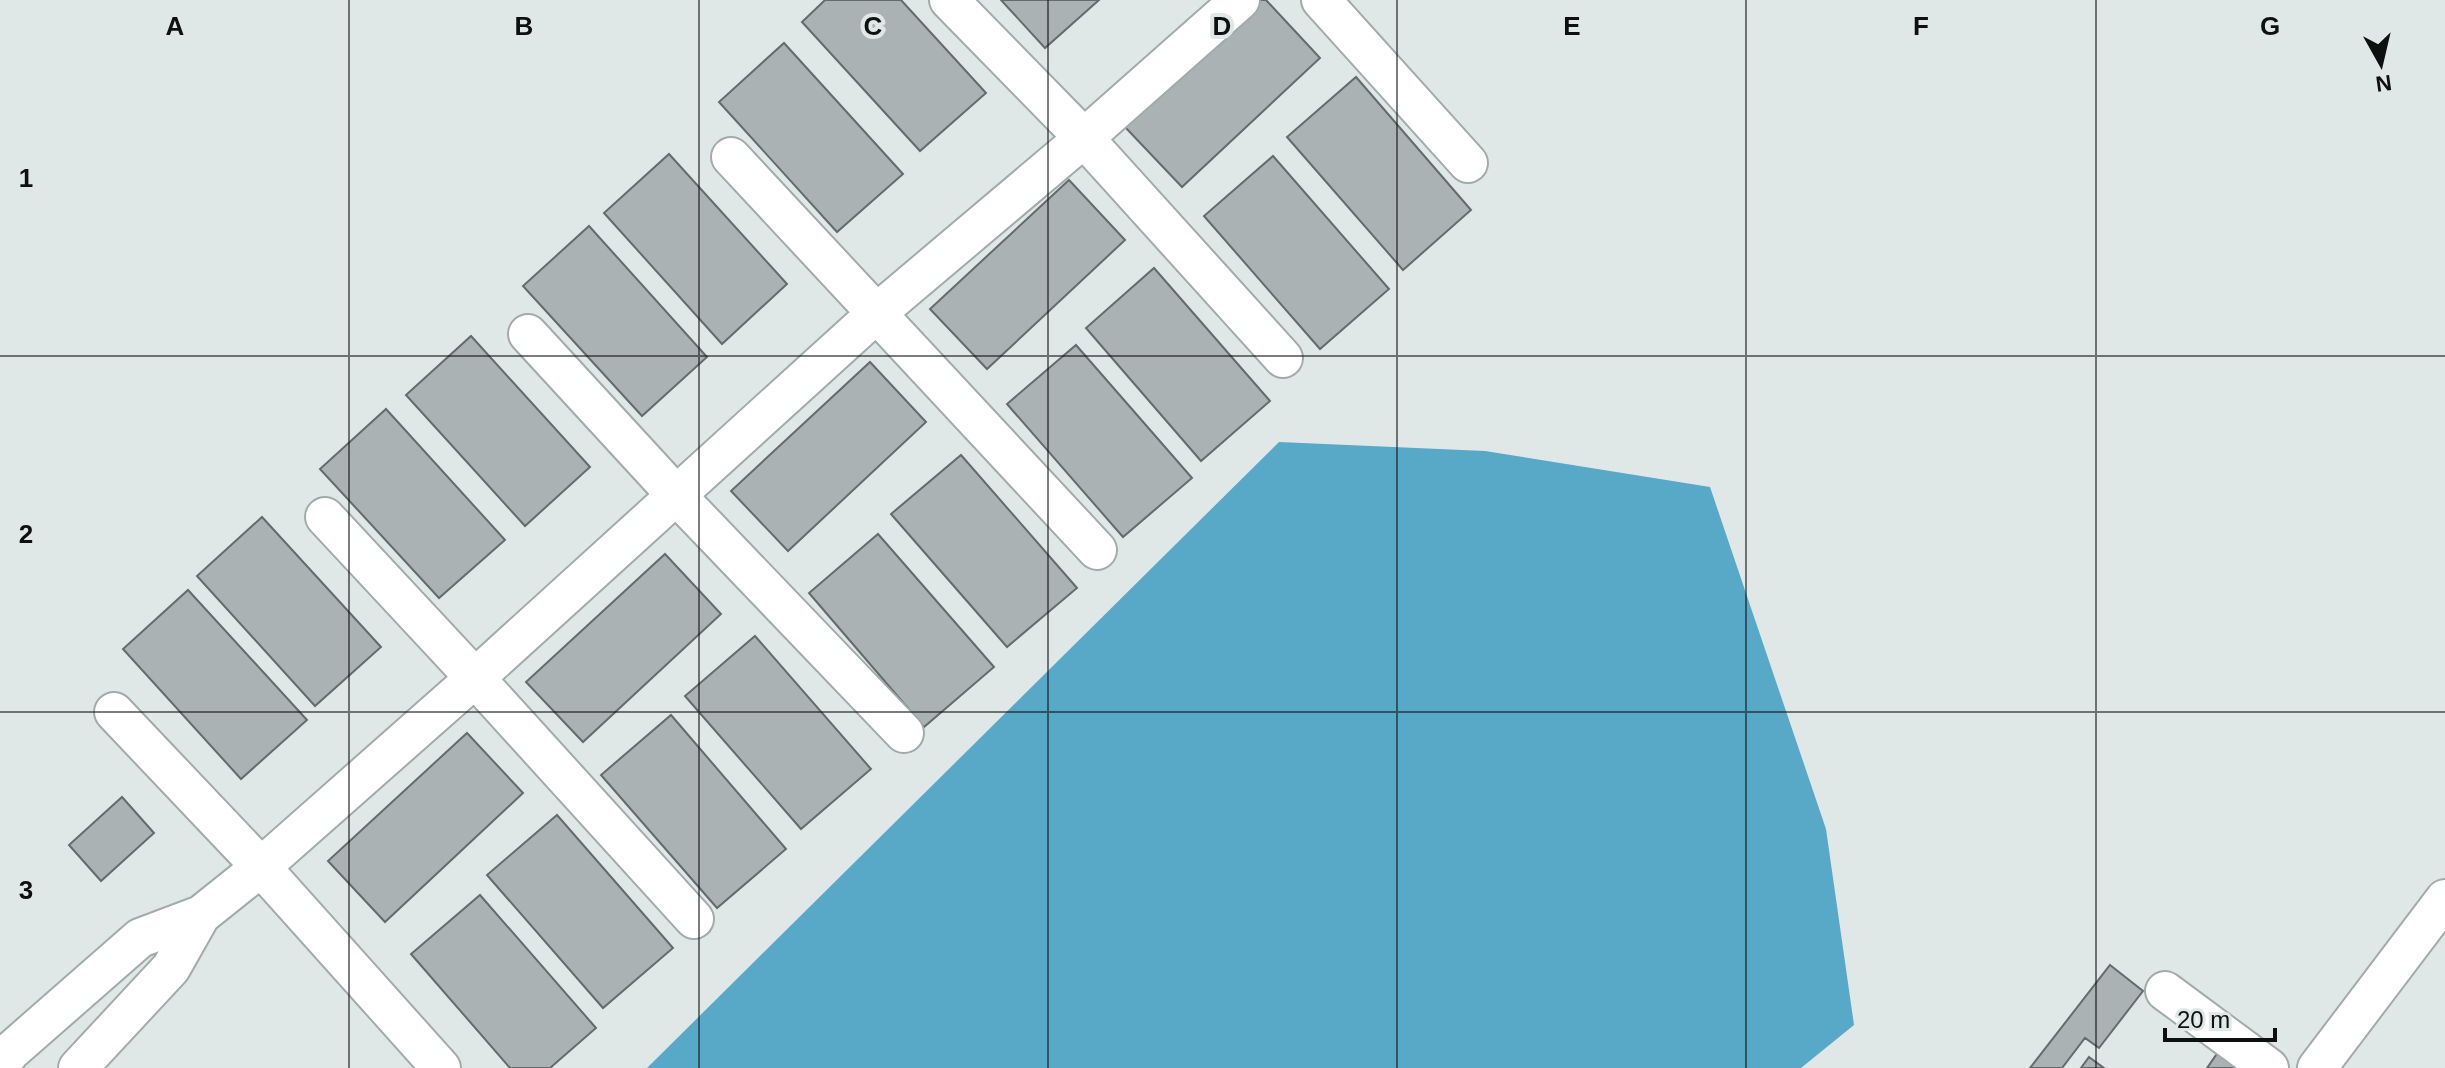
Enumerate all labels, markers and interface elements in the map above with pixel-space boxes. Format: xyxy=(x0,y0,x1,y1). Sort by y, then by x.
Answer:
text: A xyxy=(166,11,185,41)
text: B xyxy=(515,11,533,41)
text: C xyxy=(864,11,883,41)
text: D xyxy=(1213,11,1231,41)
text: E xyxy=(1563,11,1581,41)
text: F xyxy=(1913,11,1929,41)
text: G xyxy=(2260,11,2280,41)
north arrow xyxy=(2341,24,2421,104)
text: N xyxy=(2374,70,2393,97)
text: 1 xyxy=(19,163,33,193)
text: 2 xyxy=(19,519,33,549)
text: 3 xyxy=(19,875,33,905)
scale bar xyxy=(2165,992,2275,1042)
text: 20 m xyxy=(2177,1006,2230,1033)

